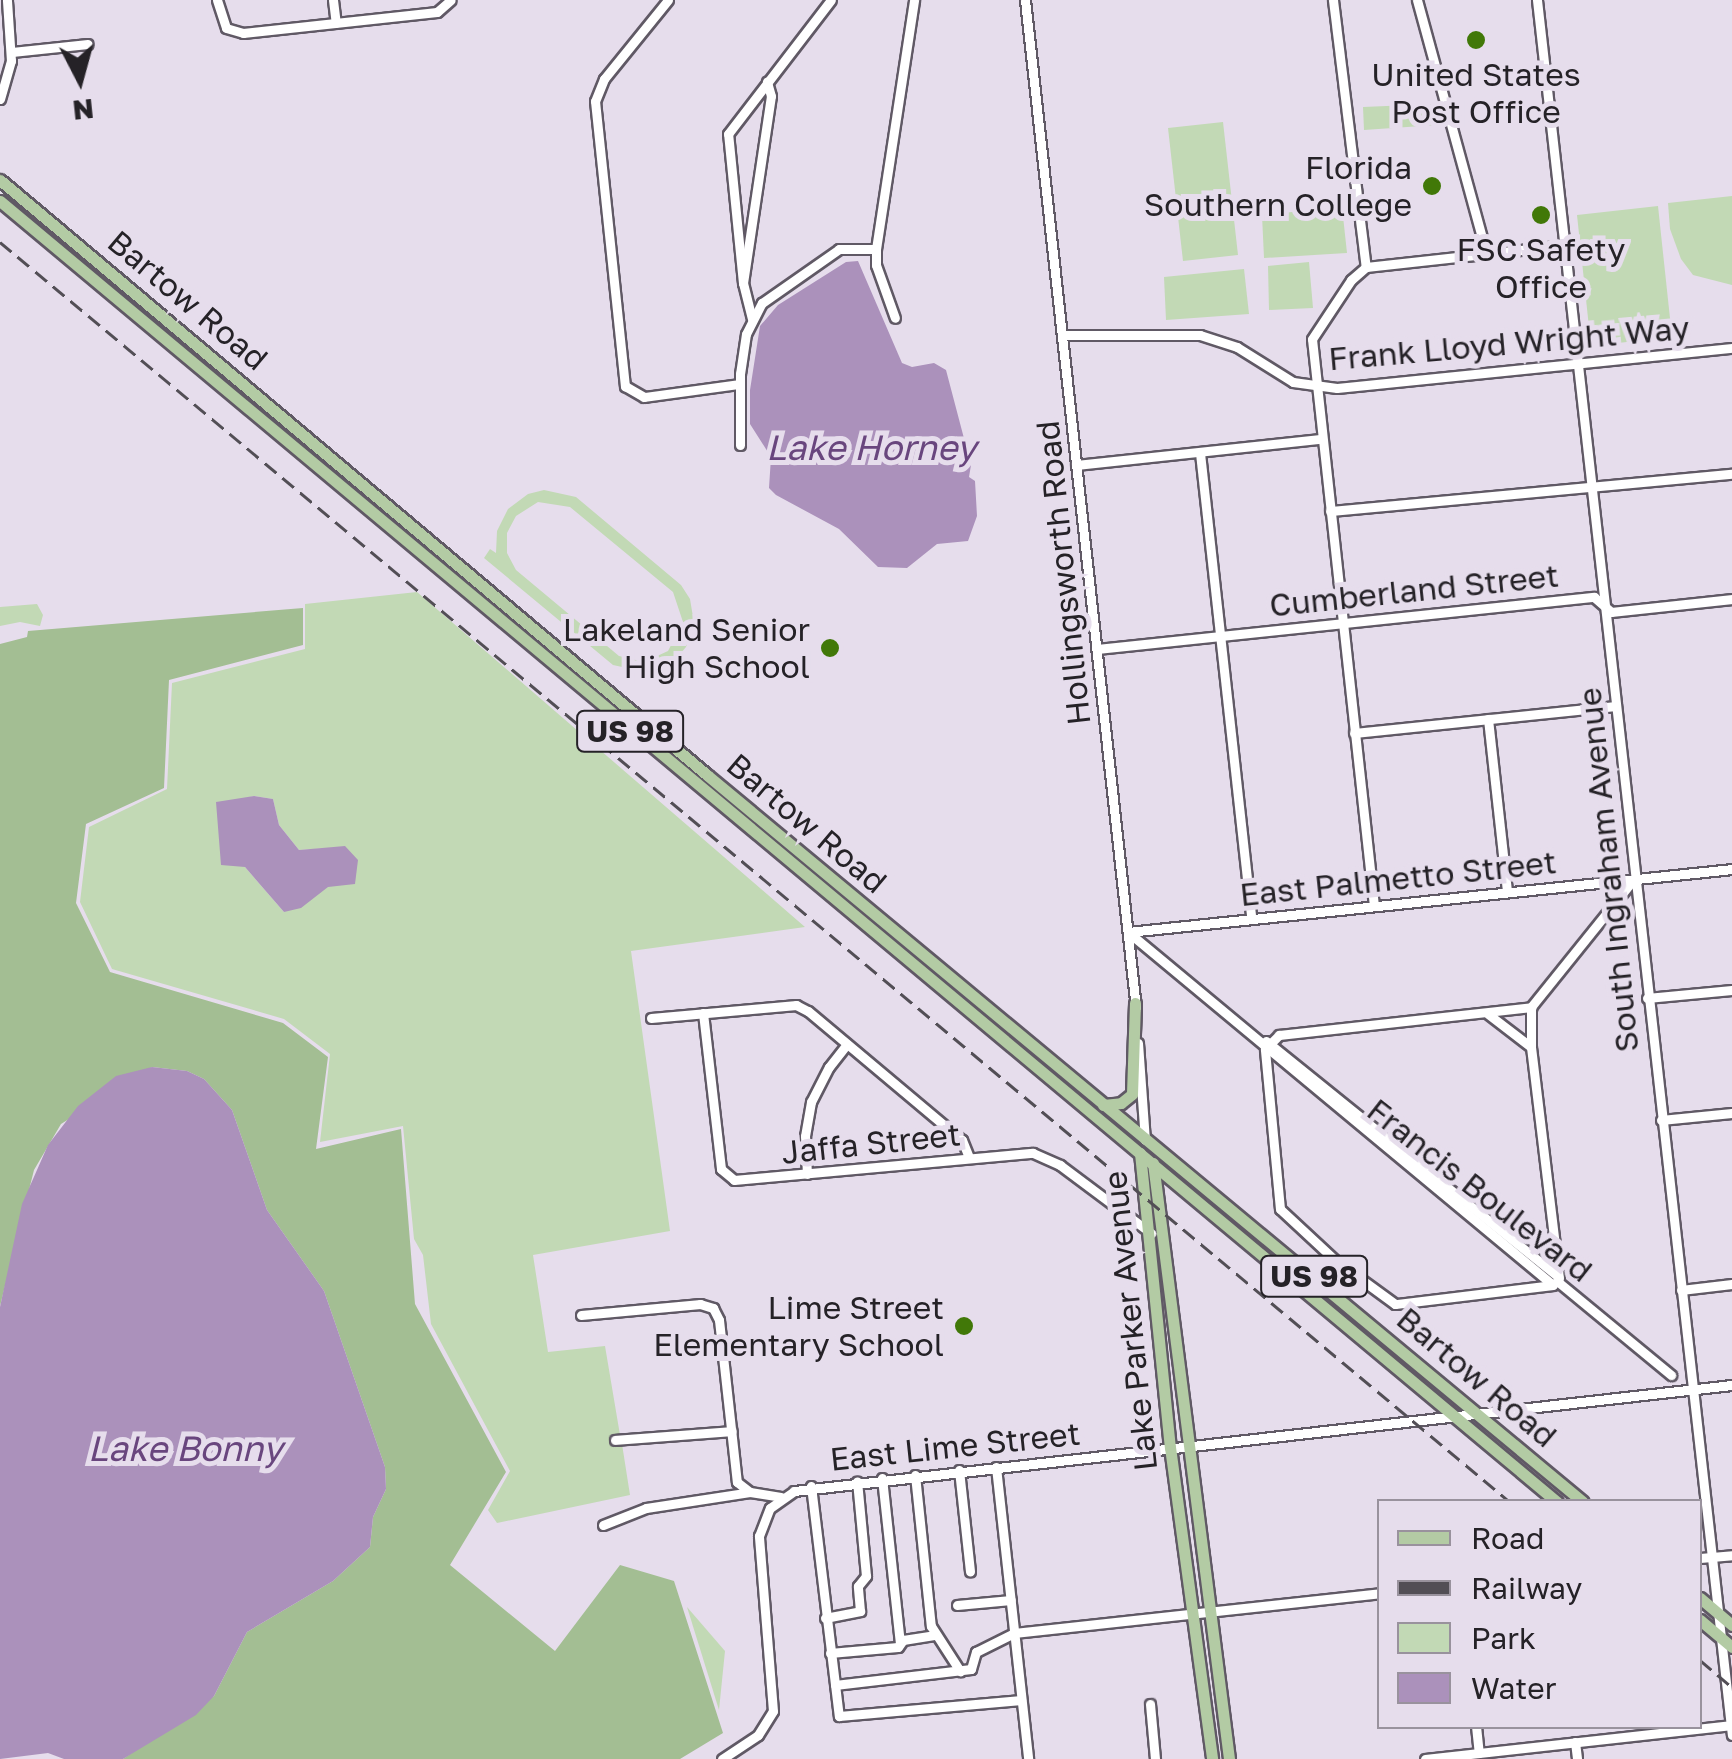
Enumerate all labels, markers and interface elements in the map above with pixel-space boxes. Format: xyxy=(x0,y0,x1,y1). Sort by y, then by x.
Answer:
marker: United States Post Office xyxy=(1465,29,1487,51)
north arrow xyxy=(30,30,130,130)
place label: United States Post Office xyxy=(1371,56,1581,131)
text: N xyxy=(71,93,95,128)
place label: Florida Southern College xyxy=(1144,149,1412,224)
marker: Florida Southern College xyxy=(1421,175,1443,197)
marker: FSC Safety Office xyxy=(1530,204,1552,226)
street label: Bartow Road xyxy=(100,222,276,378)
place label: FSC Safety Office xyxy=(1457,231,1625,306)
street label: Frank Lloyd Wright Way xyxy=(1327,308,1691,378)
street label: Hollingsworth Road xyxy=(1028,419,1098,727)
water label: Lake Horney xyxy=(766,426,976,468)
street label: Cumberland Street xyxy=(1268,556,1560,624)
place label: Lakeland Senior High School xyxy=(563,611,810,686)
marker: Lakeland Senior High School xyxy=(819,637,841,659)
street label: South Ingraham Avenue xyxy=(1570,686,1646,1054)
road number: US 98 xyxy=(575,706,685,756)
street label: Bartow Road xyxy=(719,745,895,901)
street label: East Palmetto Street xyxy=(1238,842,1558,914)
street label: Francis Boulevard xyxy=(1360,1090,1600,1290)
street label: Jaffa Street xyxy=(780,1115,962,1171)
street label: Lake Parker Avenue xyxy=(1095,1169,1165,1473)
road number: US 98 xyxy=(1259,1251,1369,1301)
place label: Lime Street Elementary School xyxy=(653,1289,944,1364)
street label: Bartow Road xyxy=(1389,1299,1565,1455)
marker: Lime Street Elementary School xyxy=(953,1315,975,1337)
street label: East Lime Street xyxy=(828,1414,1082,1478)
water label: Lake Bonny xyxy=(88,1427,282,1469)
legend xyxy=(1377,1499,1702,1729)
text: Road xyxy=(1471,1520,1545,1556)
text: Railway xyxy=(1471,1570,1582,1606)
text: Park xyxy=(1471,1620,1536,1656)
text: Water xyxy=(1471,1670,1556,1706)

